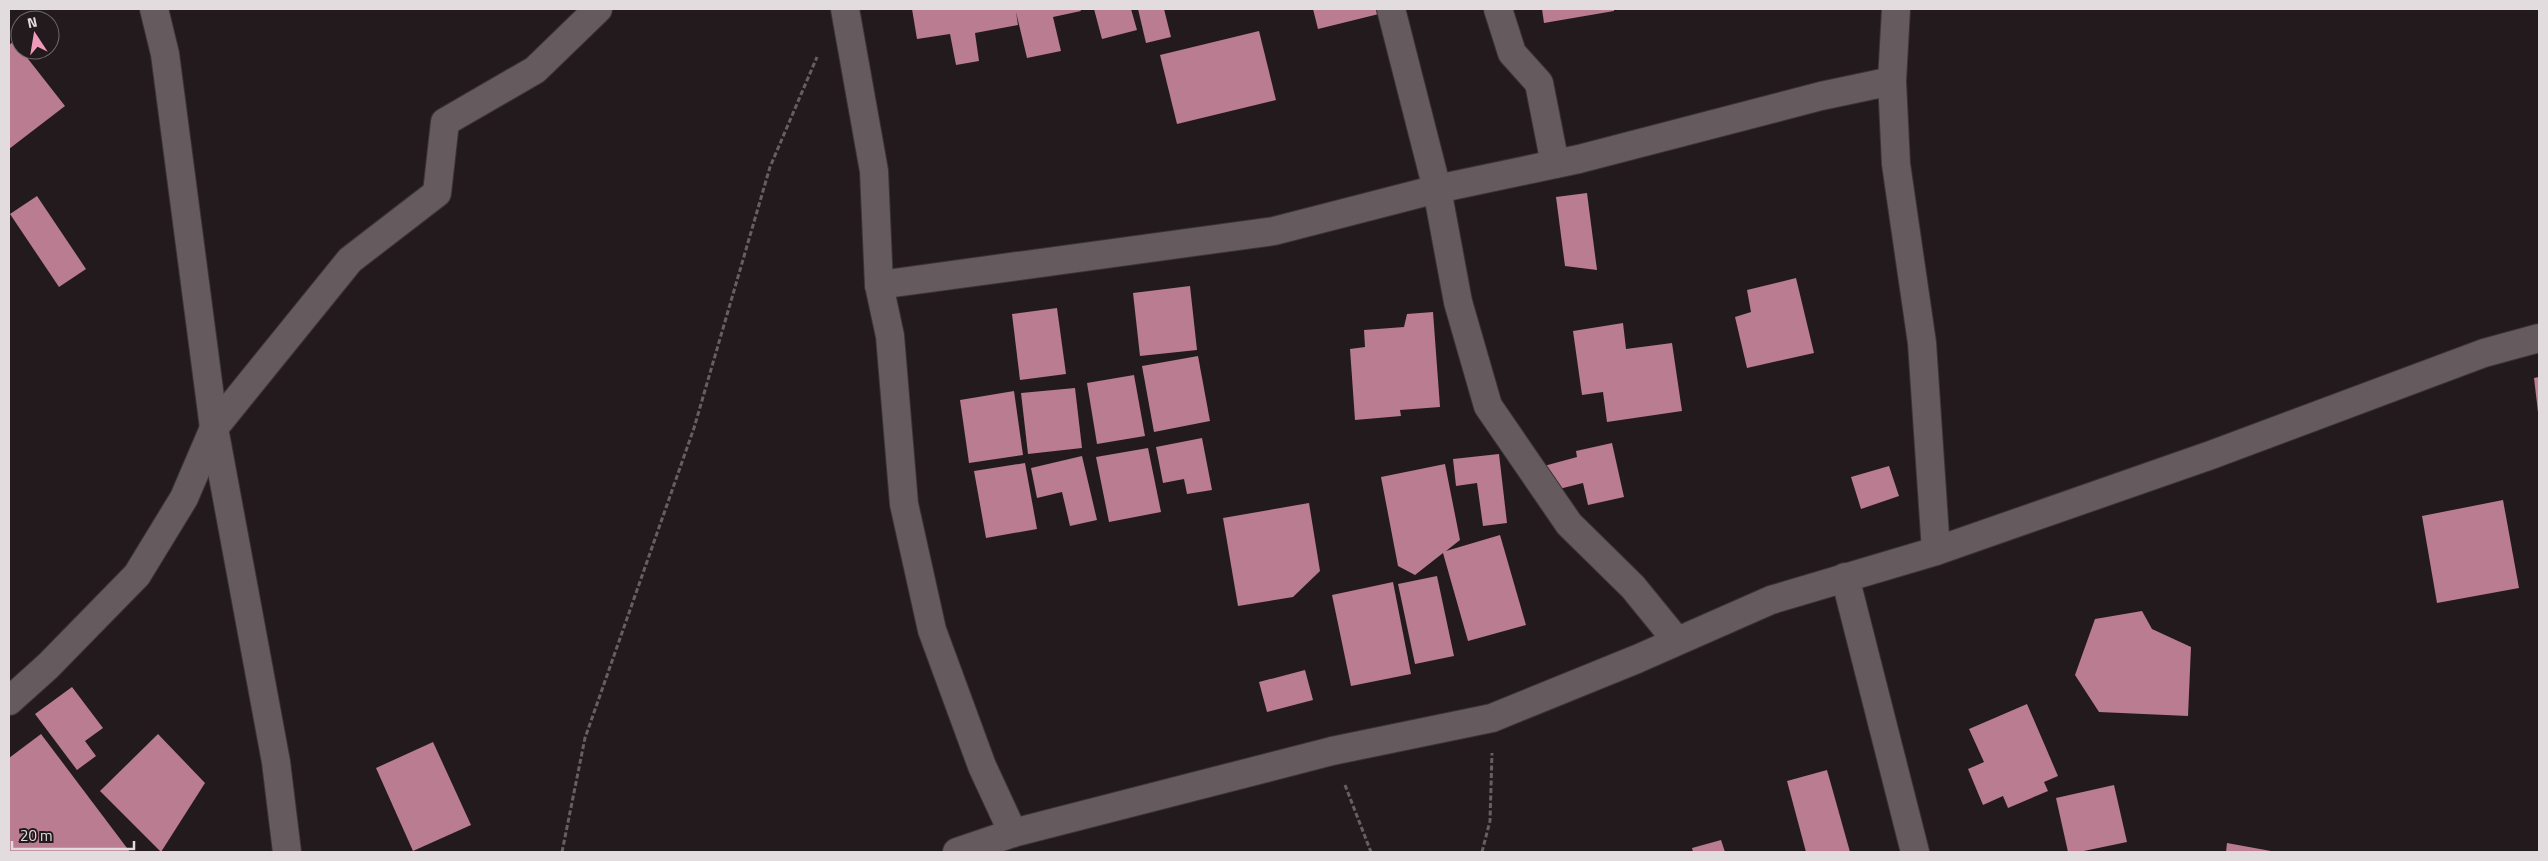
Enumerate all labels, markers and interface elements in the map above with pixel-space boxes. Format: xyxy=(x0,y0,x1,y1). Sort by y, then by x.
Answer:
north arrow xyxy=(10,10,60,60)
text: N xyxy=(25,11,39,33)
scale bar xyxy=(12,818,135,850)
text: 20 m xyxy=(20,824,53,847)

